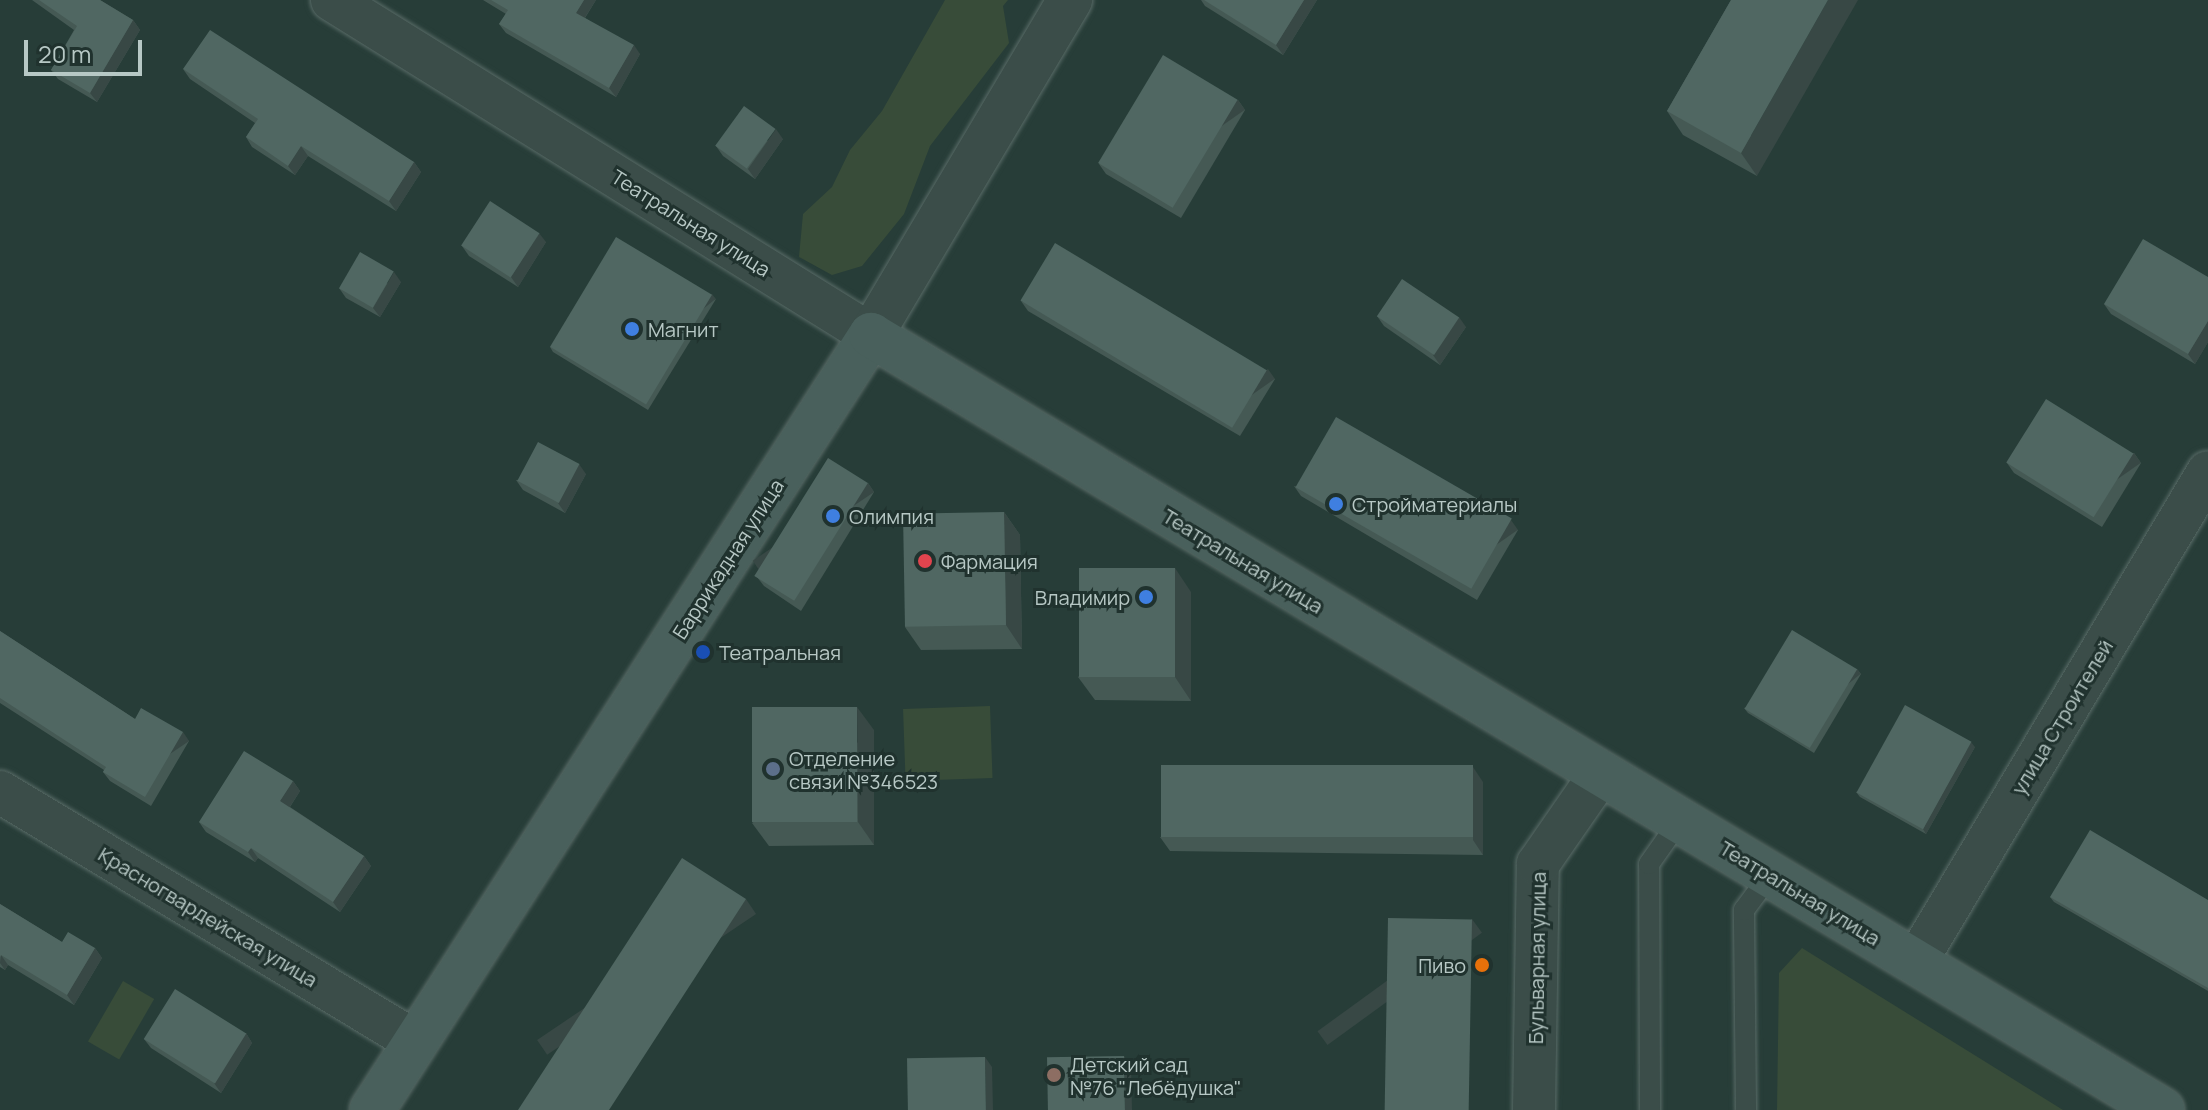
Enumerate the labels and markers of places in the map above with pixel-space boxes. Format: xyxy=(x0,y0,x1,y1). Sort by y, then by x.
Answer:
place label: Магнит xyxy=(648,317,719,341)
marker: Магнит xyxy=(623,320,641,338)
place label: Стройматериалы xyxy=(1352,492,1517,516)
marker: Стройматериалы xyxy=(1327,495,1345,513)
place label: Олимпия xyxy=(849,504,934,528)
marker: Олимпия xyxy=(824,507,842,525)
place label: Фармация xyxy=(941,549,1038,573)
marker: Фармация xyxy=(916,552,934,570)
place label: Владимир xyxy=(1035,585,1130,609)
marker: Владимир xyxy=(1137,588,1155,606)
place label: Театральная xyxy=(719,640,841,664)
marker: Театральная xyxy=(694,643,712,661)
place label: Отделение связи №346523 xyxy=(789,746,938,793)
marker: Отделение связи №346523 xyxy=(764,760,782,778)
place label: Пиво xyxy=(1418,953,1466,977)
marker: Пиво xyxy=(1473,956,1491,974)
place label: Детский сад №76 "Лебёдушка" xyxy=(1070,1052,1242,1099)
marker: Детский сад №76 "Лебёдушка" xyxy=(1045,1066,1063,1084)

